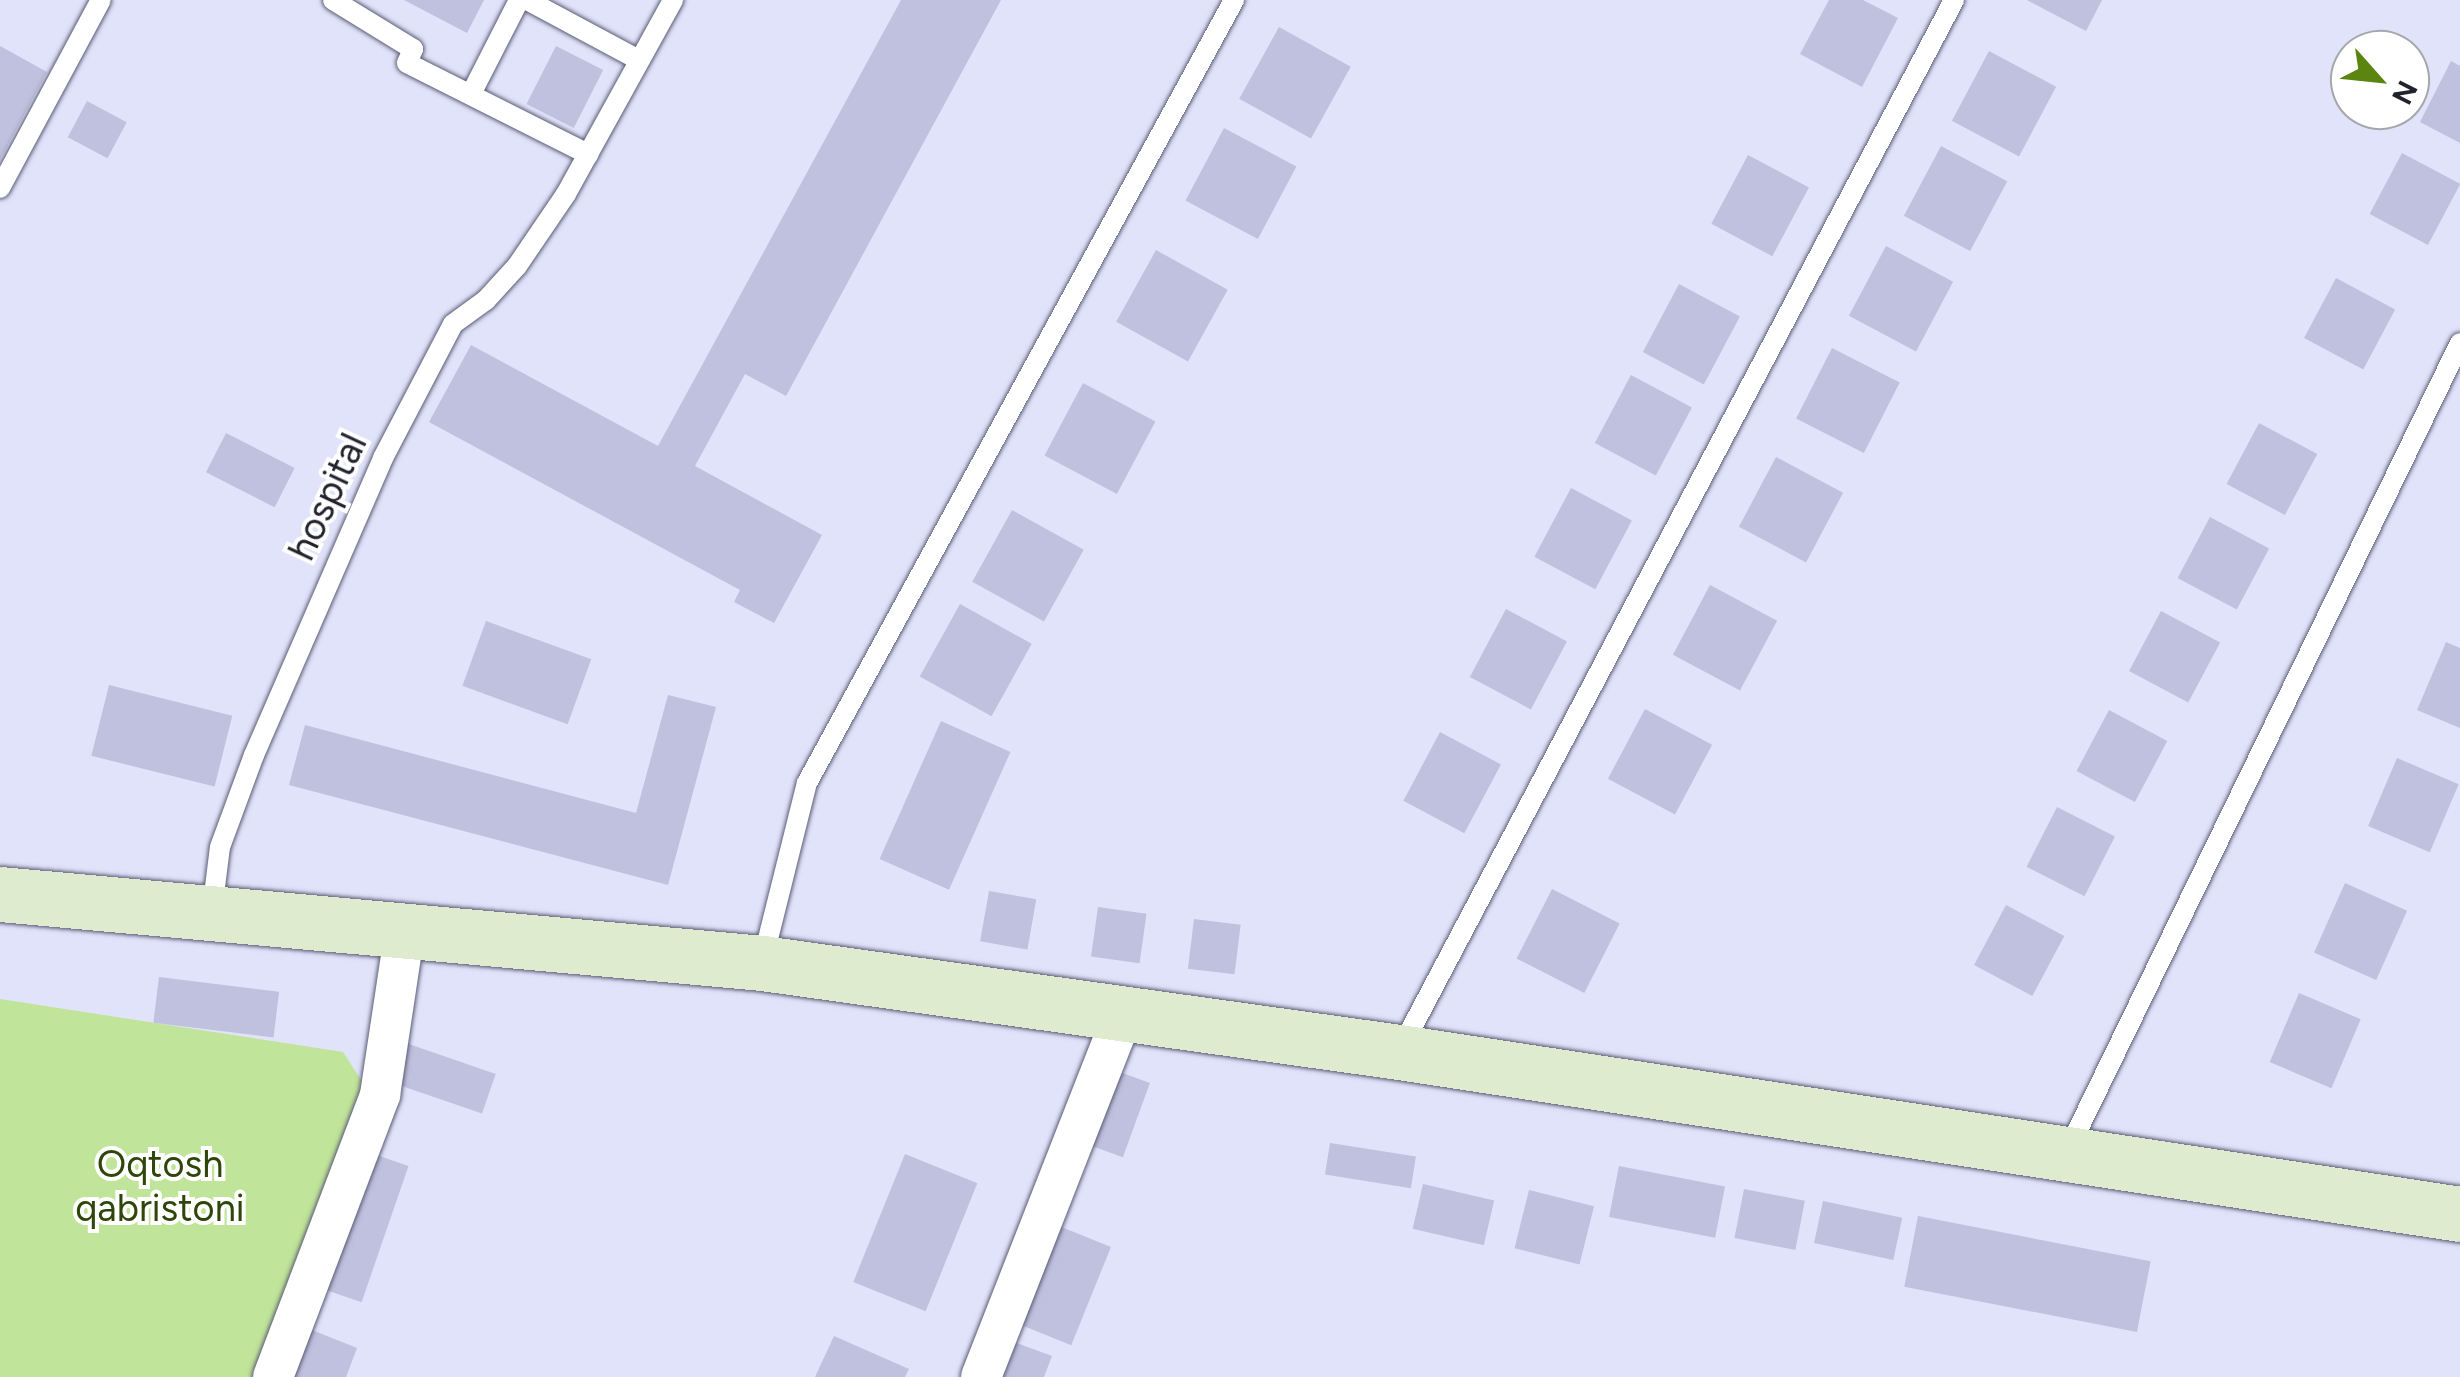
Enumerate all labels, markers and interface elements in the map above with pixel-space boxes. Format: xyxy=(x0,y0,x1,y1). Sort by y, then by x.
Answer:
north arrow xyxy=(2330,30,2430,130)
text: N xyxy=(2385,75,2425,110)
street label: hospital xyxy=(279,427,377,567)
park label: Oqtosh qabristoni xyxy=(75,1142,245,1232)

